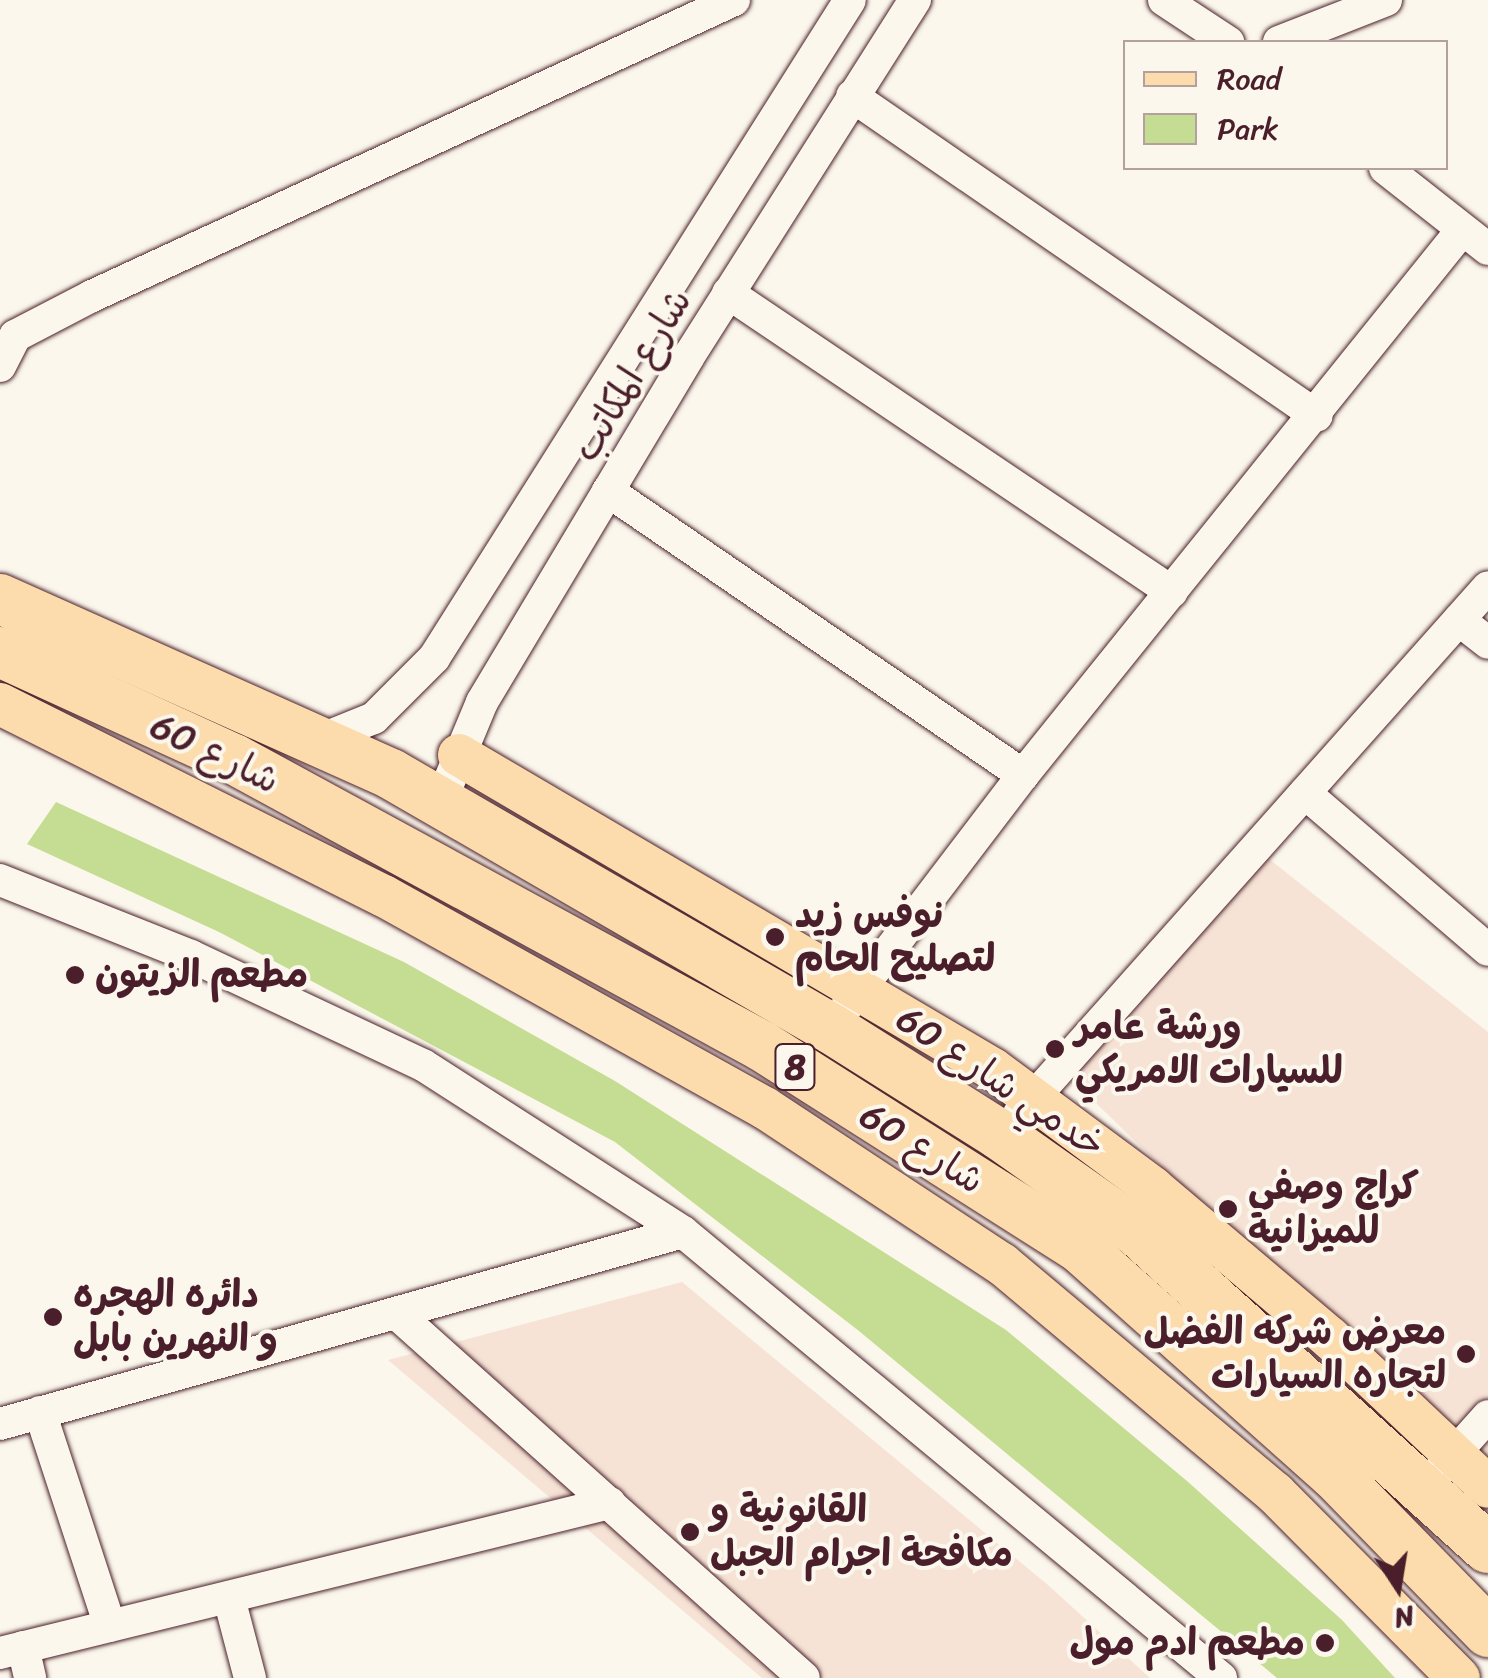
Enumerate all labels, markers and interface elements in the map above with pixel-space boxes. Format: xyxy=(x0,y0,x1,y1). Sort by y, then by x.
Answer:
legend xyxy=(1123,40,1448,170)
text: Road xyxy=(1217,52,1281,106)
text: Park xyxy=(1217,102,1279,156)
street label: شارع المکاتب xyxy=(563,280,701,470)
street label: شارع 60 xyxy=(143,702,287,804)
place label: نوفس زيد لتصليح الحام xyxy=(795,892,995,982)
marker: نوفس زيد لتصليح الحام xyxy=(764,926,786,948)
place label: مطعم الزيتون xyxy=(95,952,308,998)
marker: مطعم الزيتون xyxy=(64,964,86,986)
street label: خدمي شارع 60 xyxy=(888,996,1114,1168)
place label: ورشة عامر للسيارات الامريكي xyxy=(1075,1004,1343,1094)
road number: 8 xyxy=(772,1037,818,1097)
marker: ورشة عامر للسيارات الامريكي xyxy=(1044,1038,1066,1060)
street label: شارع 60 xyxy=(852,1092,992,1204)
place label: كراج وصفي للميزانية xyxy=(1248,1164,1419,1254)
marker: كراج وصفي للميزانية xyxy=(1217,1198,1239,1220)
place label: دائره الهجره و النهرين بابل xyxy=(73,1272,278,1362)
marker: دائره الهجره و النهرين بابل xyxy=(42,1306,64,1328)
place label: معرض شركه الفضل لتجاره السيارات xyxy=(1143,1309,1446,1398)
marker: معرض شركه الفضل لتجاره السيارات xyxy=(1455,1343,1477,1365)
place label: القانونية و مكافحة اجرام الجبل xyxy=(710,1487,1013,1576)
marker: القانونية و مكافحة اجرام الجبل xyxy=(679,1521,701,1543)
north arrow xyxy=(1348,1538,1448,1638)
text: N xyxy=(1390,1592,1419,1644)
place label: مطعم ادم مول xyxy=(1070,1620,1305,1666)
marker: مطعم ادم مول xyxy=(1314,1632,1336,1654)

